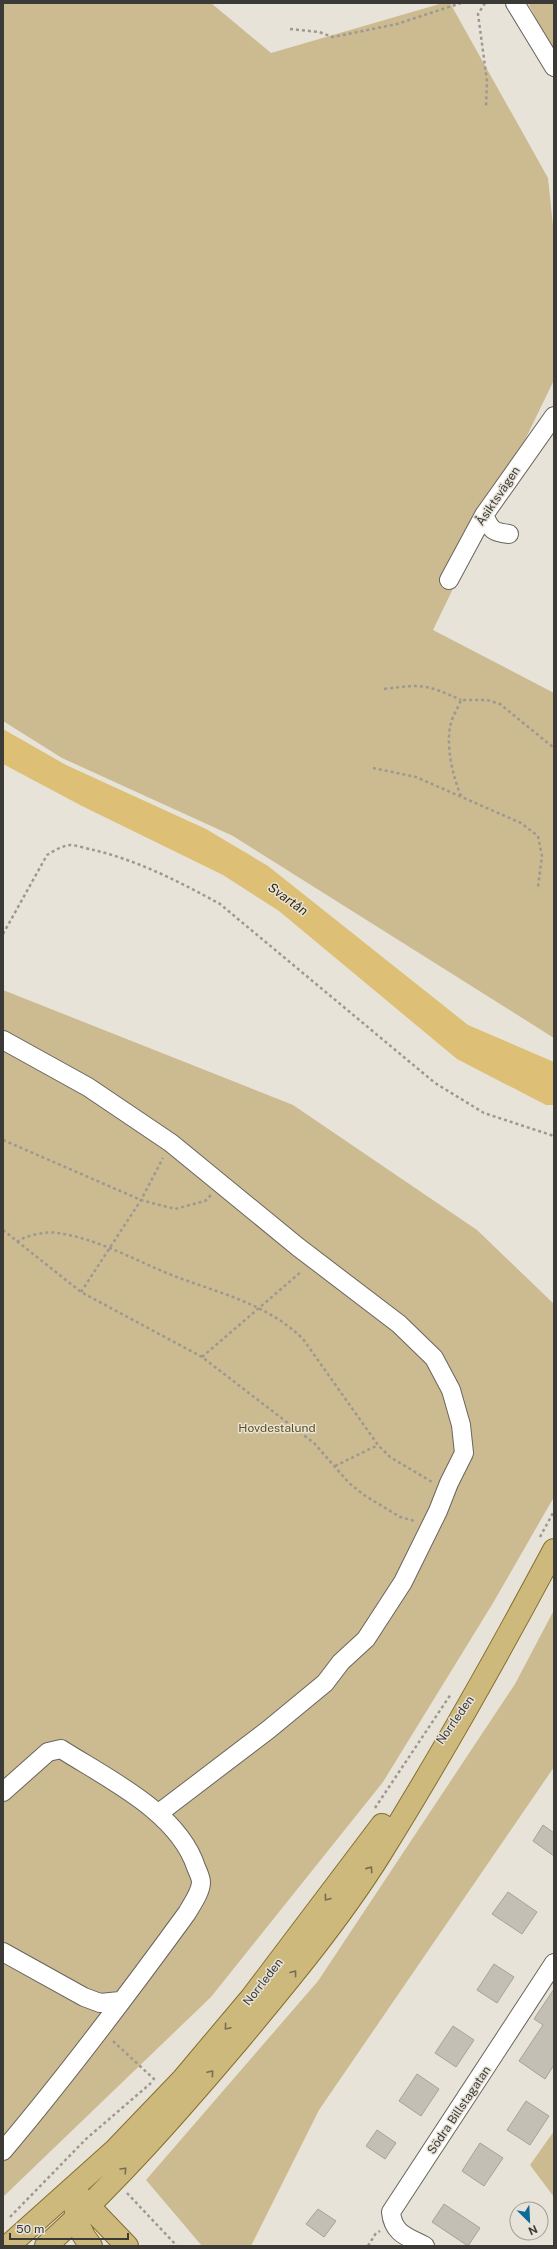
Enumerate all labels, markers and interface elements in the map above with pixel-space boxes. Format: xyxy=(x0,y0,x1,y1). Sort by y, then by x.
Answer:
street label: Åsiktsvägen xyxy=(473,464,523,528)
water label: Svartån xyxy=(265,880,311,918)
park label: Hovdestalund xyxy=(238,1421,316,1435)
street label: Norrleden xyxy=(433,1693,477,1747)
one-way arrow xyxy=(365,1866,372,1873)
one-way arrow xyxy=(325,1894,332,1901)
street label: Norrleden xyxy=(240,1956,286,2008)
one-way arrow xyxy=(289,1971,296,1978)
one-way arrow xyxy=(224,2022,231,2029)
street label: Södra Billstagatan xyxy=(424,2063,494,2157)
one-way arrow xyxy=(206,2071,213,2078)
one-way arrow xyxy=(119,2167,127,2175)
north arrow xyxy=(509,2201,549,2241)
scale bar xyxy=(10,2215,128,2241)
text: 50 m xyxy=(16,2222,44,2236)
text: N xyxy=(527,2223,539,2237)

